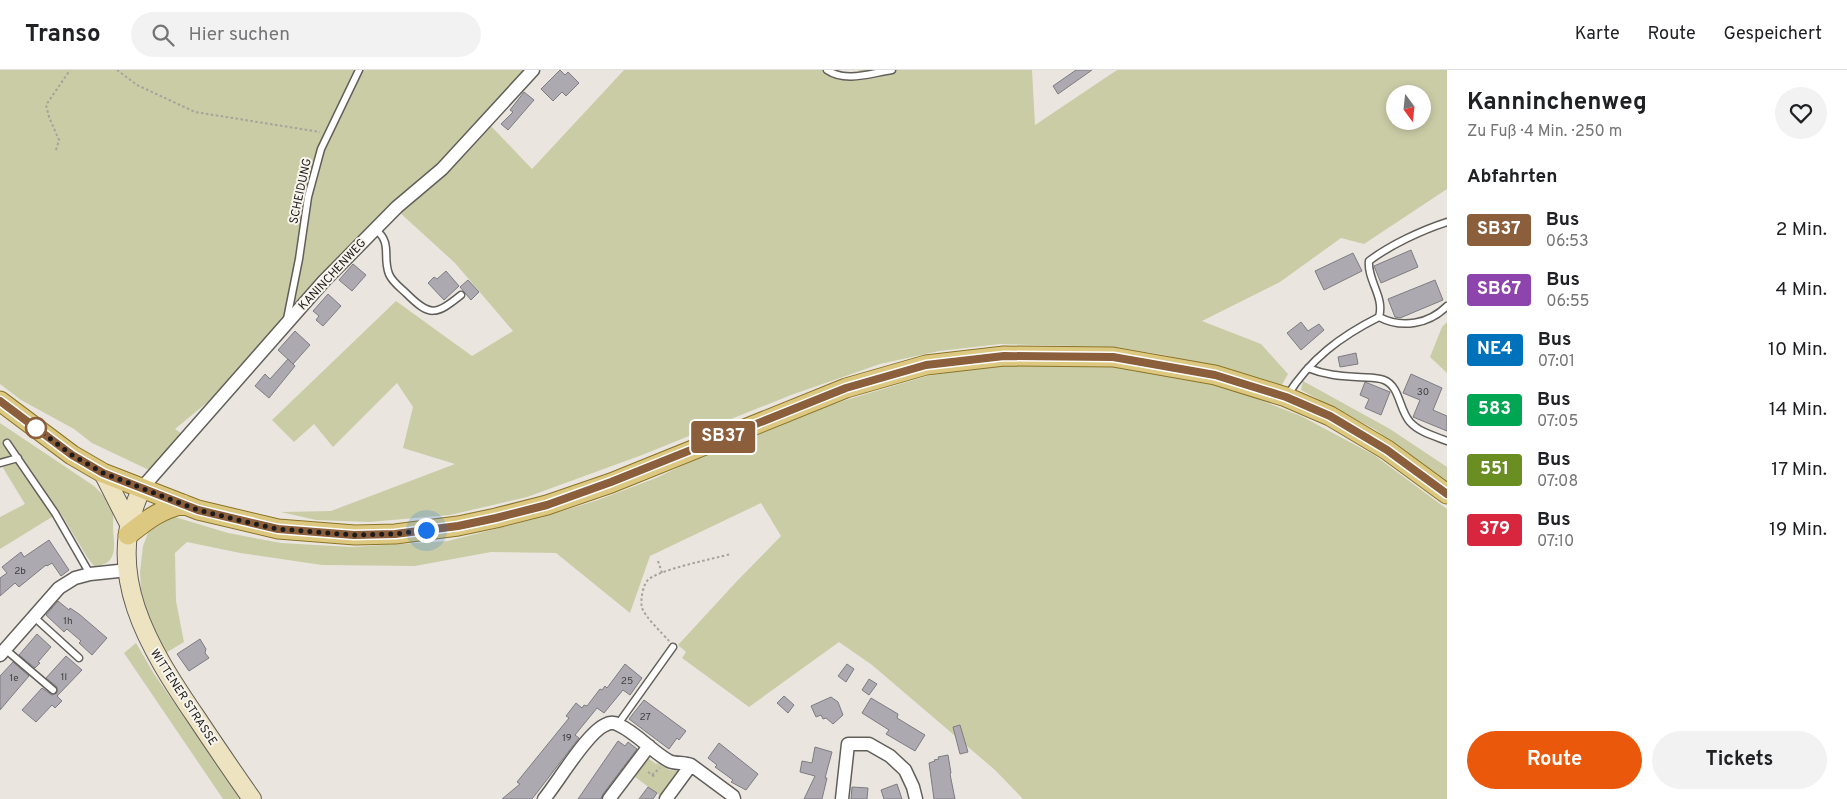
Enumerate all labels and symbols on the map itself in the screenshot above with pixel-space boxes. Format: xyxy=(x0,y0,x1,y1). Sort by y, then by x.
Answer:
north arrow xyxy=(1386,85,1431,130)
street label: SCHEIDUNG xyxy=(286,157,316,226)
street label: KANINCHENWEG xyxy=(295,235,370,314)
house number: 30 xyxy=(1417,386,1429,399)
unlabelled marker xyxy=(25,417,47,439)
line badge: SB37 xyxy=(688,421,758,453)
your location xyxy=(414,518,439,543)
house number: 2b xyxy=(14,565,26,578)
house number: 1h xyxy=(63,615,73,628)
street label: WITTENER STRASSE xyxy=(146,646,220,749)
house number: 1l xyxy=(61,671,67,684)
house number: 1e xyxy=(9,672,19,685)
house number: 25 xyxy=(621,675,633,688)
house number: 27 xyxy=(639,711,651,724)
house number: 19 xyxy=(562,732,572,745)

